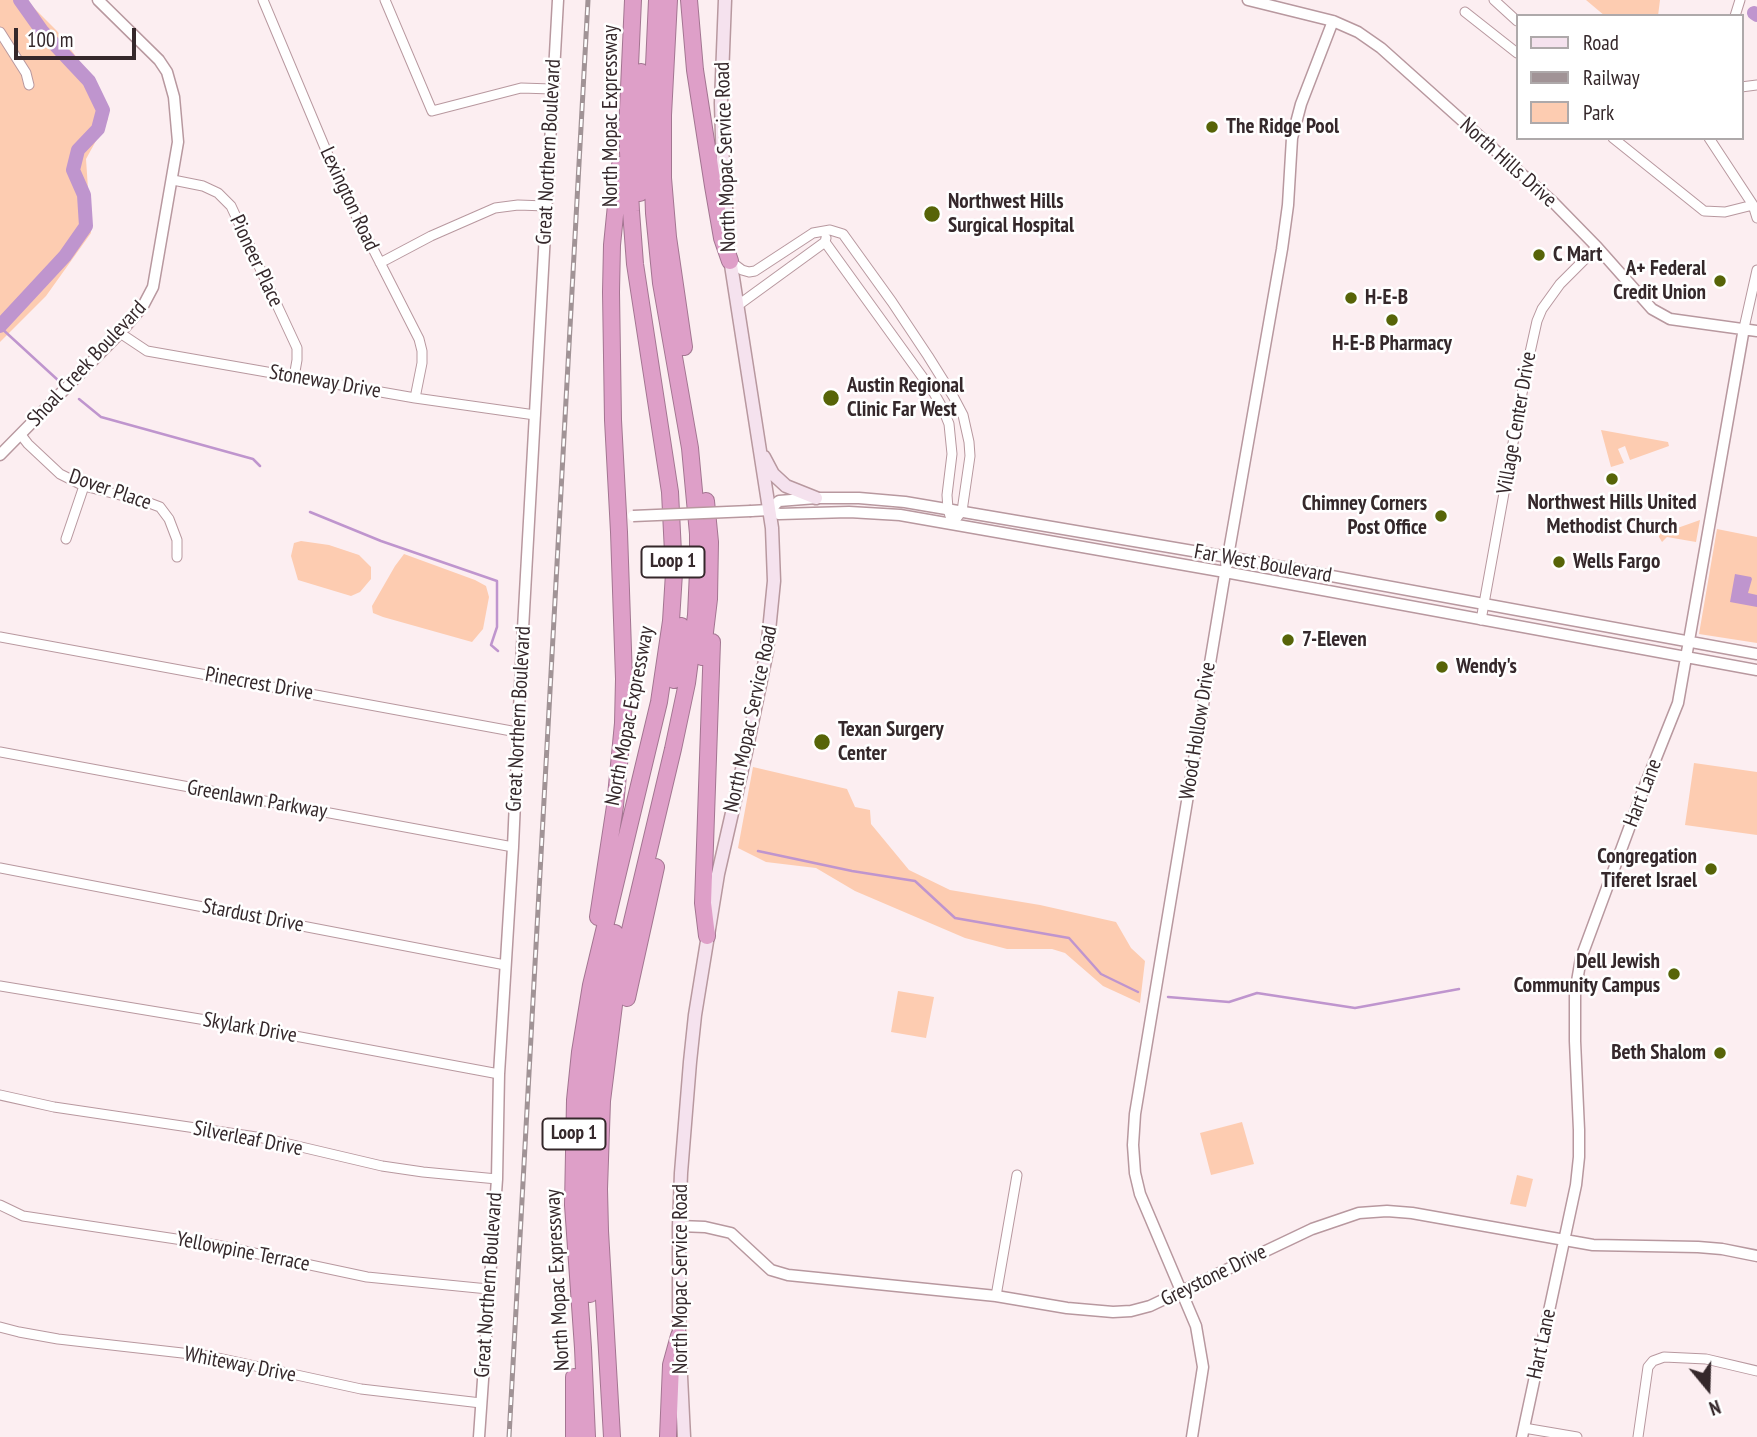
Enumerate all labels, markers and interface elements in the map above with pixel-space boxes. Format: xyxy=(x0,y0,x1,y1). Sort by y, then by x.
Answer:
scale bar xyxy=(18,14,140,58)
legend xyxy=(1516,14,1743,140)
street label: North Mopac Expressway xyxy=(598,25,624,207)
text: 100 m xyxy=(27,26,73,53)
text: Road xyxy=(1583,29,1619,56)
street label: Great Northern Boulevard xyxy=(532,59,566,245)
street label: North Mopac Service Road xyxy=(710,62,742,252)
text: Railway xyxy=(1583,64,1640,91)
text: Park xyxy=(1583,99,1614,126)
street label: North Hills Drive xyxy=(1454,113,1562,213)
place label: The Ridge Pool xyxy=(1226,114,1339,140)
marker: The Ridge Pool xyxy=(1204,119,1220,135)
street label: Lexington Road xyxy=(314,143,384,255)
place label: Northwest Hills Surgical Hospital xyxy=(948,189,1074,239)
marker: Northwest Hills Surgical Hospital xyxy=(922,204,942,224)
street label: Pioneer Place xyxy=(224,211,288,311)
place label: C Mart xyxy=(1553,242,1602,268)
marker: C Mart xyxy=(1531,247,1547,263)
place label: A+ Federal Credit Union xyxy=(1613,256,1706,306)
marker: A+ Federal Credit Union xyxy=(1712,273,1728,289)
place label: H-E-B xyxy=(1365,285,1408,311)
marker: H-E-B xyxy=(1343,290,1359,306)
street label: Shoal Creek Boulevard xyxy=(22,296,152,432)
marker: H-E-B Pharmacy xyxy=(1384,312,1400,328)
place label: H-E-B Pharmacy xyxy=(1332,331,1452,357)
street label: Village Center Drive xyxy=(1492,350,1542,496)
street label: Stoneway Drive xyxy=(267,360,383,404)
place label: Austin Regional Clinic Far West xyxy=(847,373,964,423)
marker: Austin Regional Clinic Far West xyxy=(821,388,841,408)
street label: Dover Place xyxy=(65,464,155,516)
marker: Northwest Hills United Methodist Church xyxy=(1604,471,1620,487)
place label: Northwest Hills United Methodist Church xyxy=(1527,490,1697,540)
place label: Chimney Corners Post Office xyxy=(1302,491,1427,541)
marker: Chimney Corners Post Office xyxy=(1433,508,1449,524)
street label: Far West Boulevard xyxy=(1192,539,1334,589)
road number: Loop 1 xyxy=(642,547,704,578)
place label: Wells Fargo xyxy=(1573,549,1660,575)
marker: Wells Fargo xyxy=(1551,554,1567,570)
street label: North Mopac Service Road xyxy=(719,623,783,815)
street label: North Mopac Expressway xyxy=(600,624,660,808)
street label: Great Northern Boulevard xyxy=(502,626,536,812)
place label: 7-Eleven xyxy=(1302,627,1367,653)
marker: 7-Eleven xyxy=(1280,632,1296,648)
place label: Wendy's xyxy=(1456,654,1517,680)
marker: Wendy's xyxy=(1434,659,1450,675)
street label: Wood Hollow Drive xyxy=(1175,660,1221,802)
street label: Pinecrest Drive xyxy=(203,662,315,706)
place label: Texan Surgery Center xyxy=(838,717,944,767)
marker: Texan Surgery Center xyxy=(812,732,832,752)
street label: Hart Lane xyxy=(1619,755,1667,831)
street label: Greenlawn Parkway xyxy=(185,775,329,825)
place label: Congregation Tiferet Israel xyxy=(1597,844,1697,894)
marker: Congregation Tiferet Israel xyxy=(1703,861,1719,877)
street label: Stardust Drive xyxy=(200,894,306,938)
place label: Dell Jewish Community Campus xyxy=(1514,949,1660,999)
marker: Dell Jewish Community Campus xyxy=(1666,966,1682,982)
street label: Skylark Drive xyxy=(201,1007,299,1049)
place label: Beth Shalom xyxy=(1611,1040,1706,1066)
marker: Beth Shalom xyxy=(1712,1045,1728,1061)
street label: Silverleaf Drive xyxy=(191,1116,305,1162)
road number: Loop 1 xyxy=(542,1118,606,1150)
street label: North Mopac Service Road xyxy=(668,1184,694,1374)
street label: North Mopac Expressway xyxy=(541,1188,575,1372)
street label: Great Northern Boulevard xyxy=(470,1191,508,1379)
street label: Yellowpine Terrace xyxy=(174,1227,312,1277)
street label: Greystone Drive xyxy=(1157,1240,1271,1312)
street label: Hart Lane xyxy=(1522,1307,1562,1381)
street label: Whiteway Drive xyxy=(182,1342,298,1388)
north arrow xyxy=(1673,1353,1743,1423)
text: N xyxy=(1706,1395,1724,1421)

